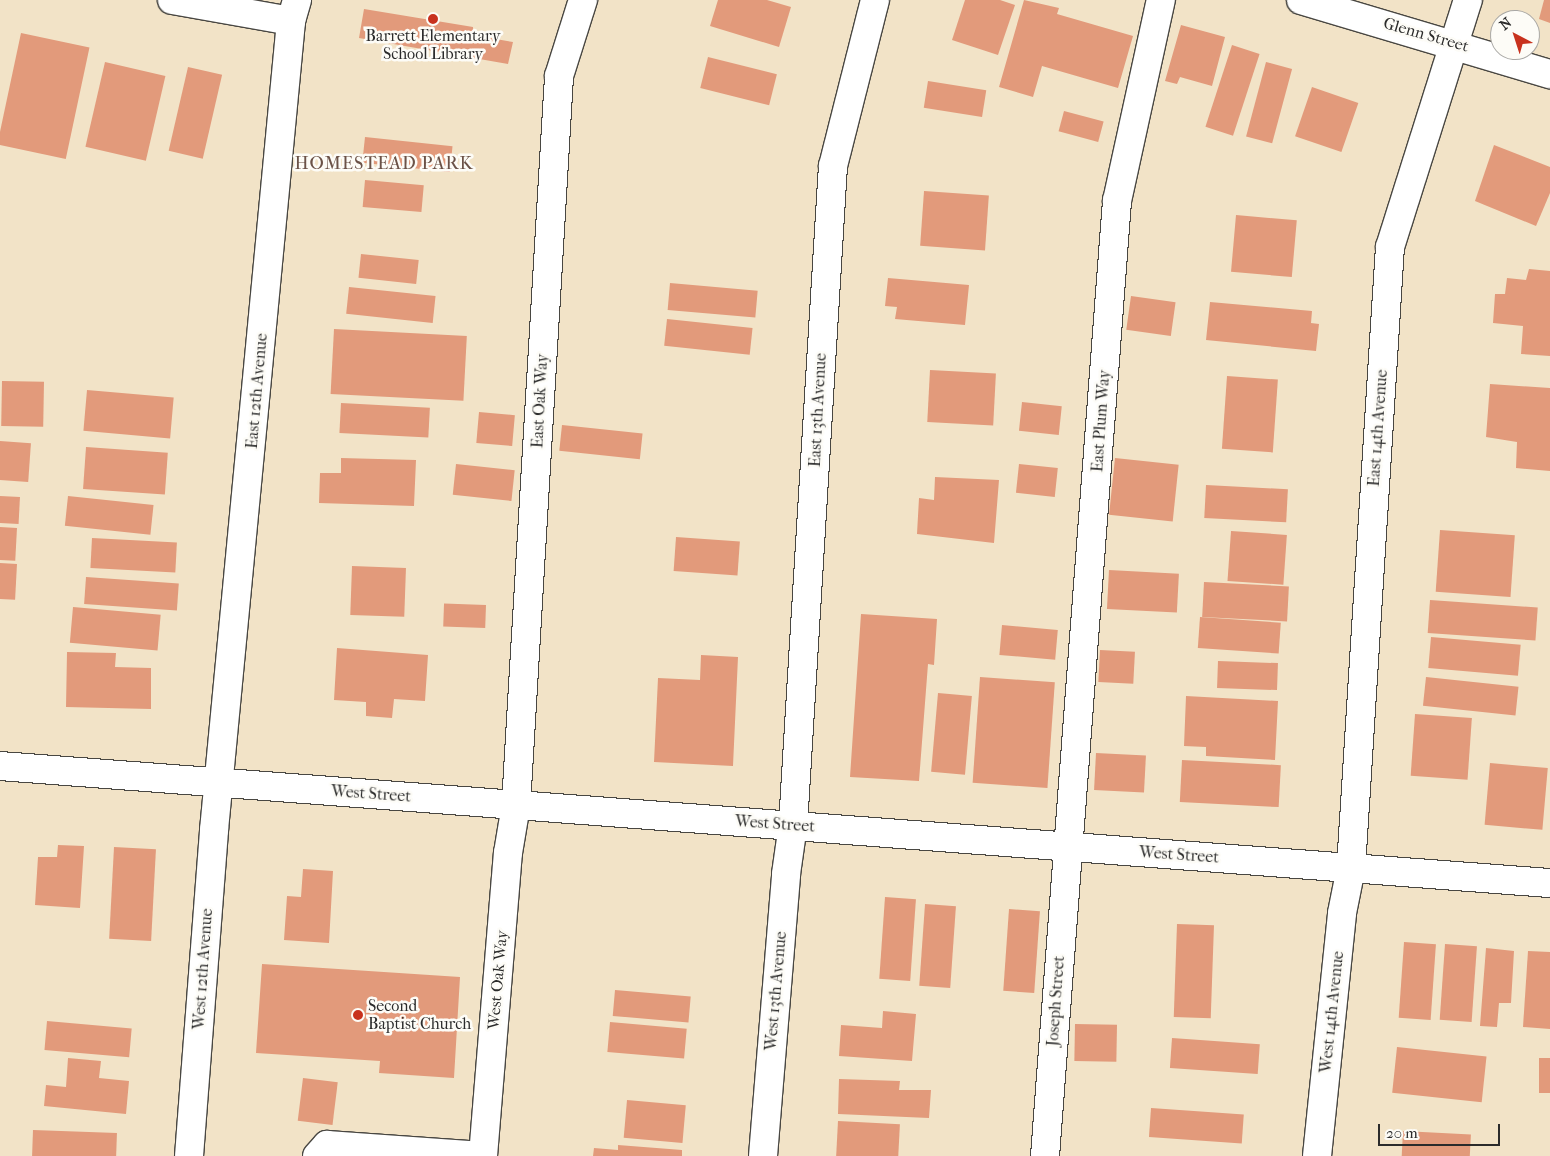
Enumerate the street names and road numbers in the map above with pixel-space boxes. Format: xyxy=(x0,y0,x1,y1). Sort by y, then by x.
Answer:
street label: Glenn Street xyxy=(1381,14,1471,56)
street label: East 12th Avenue xyxy=(242,332,272,450)
street label: East 13th Avenue xyxy=(805,352,831,468)
street label: East Oak Way xyxy=(528,353,552,449)
street label: East Plum Way xyxy=(1088,369,1114,473)
street label: East 14th Avenue xyxy=(1364,369,1392,487)
street label: West Street xyxy=(331,782,411,806)
street label: West Street xyxy=(735,812,815,836)
street label: West Street xyxy=(1139,843,1219,867)
street label: West 12th Avenue xyxy=(189,908,217,1030)
street label: West Oak Way xyxy=(484,930,512,1030)
street label: West 13th Avenue xyxy=(761,931,791,1051)
street label: West 14th Avenue xyxy=(1316,950,1348,1074)
street label: Joseph Street xyxy=(1043,955,1069,1047)

